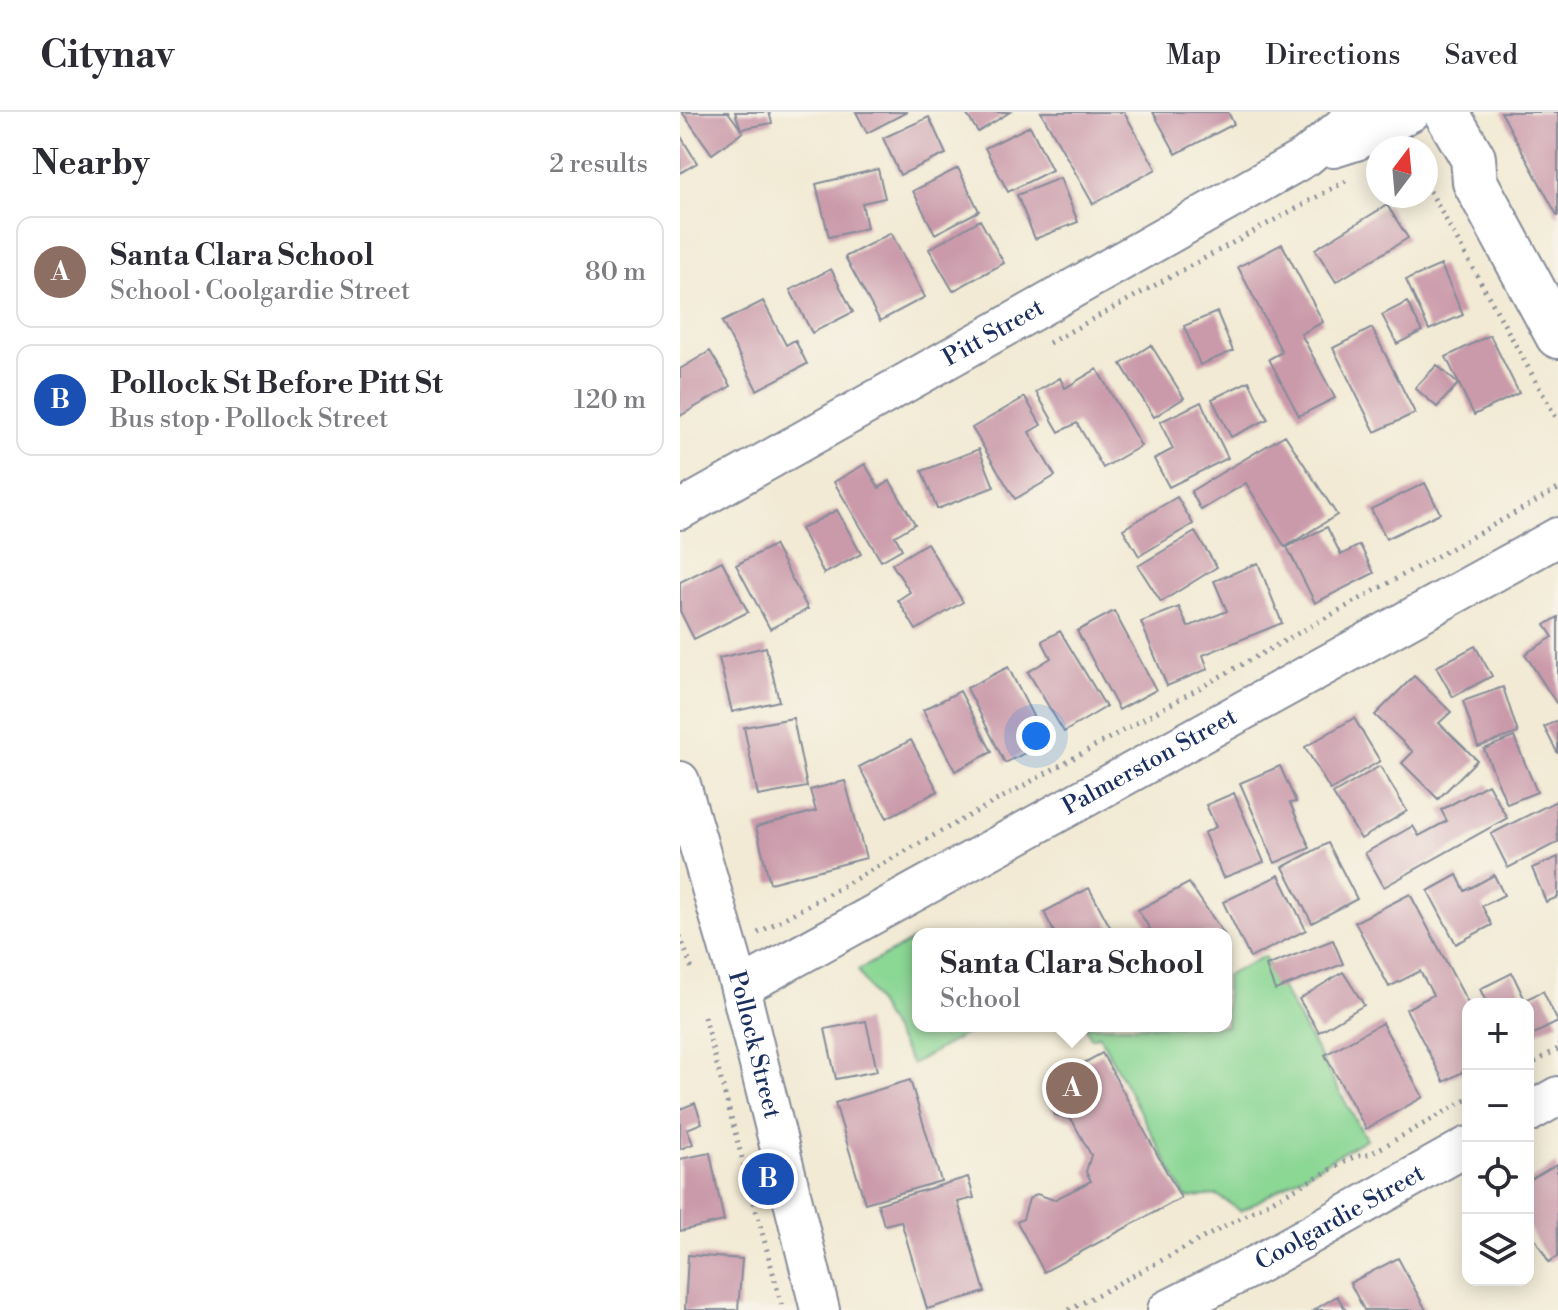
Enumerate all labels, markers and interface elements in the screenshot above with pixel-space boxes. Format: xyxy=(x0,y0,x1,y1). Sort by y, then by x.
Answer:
text: Citynav xyxy=(40,32,174,79)
text: Map xyxy=(1166,38,1221,73)
text: Directions xyxy=(1265,38,1400,73)
text: Saved xyxy=(1444,38,1518,73)
north arrow xyxy=(1366,136,1438,208)
text: Nearby xyxy=(32,143,150,185)
text: 2 results xyxy=(549,148,648,180)
text: Santa Clara School xyxy=(110,237,374,275)
text: A xyxy=(51,256,69,288)
text: 80 m xyxy=(585,256,646,288)
text: School · Coolgardie Street xyxy=(110,275,410,307)
street label: Pitt Street xyxy=(938,293,1050,374)
text: Pollock St Before Pitt St xyxy=(110,365,443,403)
text: B xyxy=(50,384,70,416)
text: 120 m xyxy=(574,384,646,416)
text: Bus stop · Pollock Street xyxy=(110,403,388,435)
street label: Palmerston Street xyxy=(1057,702,1243,822)
your location xyxy=(1016,716,1056,756)
popup xyxy=(912,928,1232,1032)
text: Santa Clara School xyxy=(940,945,1204,983)
street label: Pollock Street xyxy=(721,968,787,1122)
text: School xyxy=(940,983,1020,1015)
map controls xyxy=(1462,998,1534,1286)
button: + xyxy=(1462,998,1534,1070)
pin: A xyxy=(1046,1058,1098,1118)
button: − xyxy=(1462,1070,1534,1142)
button: locate xyxy=(1462,1142,1534,1214)
pin: B xyxy=(742,1149,794,1209)
street label: Coolgardie Street xyxy=(1250,1158,1430,1277)
button: layers xyxy=(1462,1214,1534,1286)

